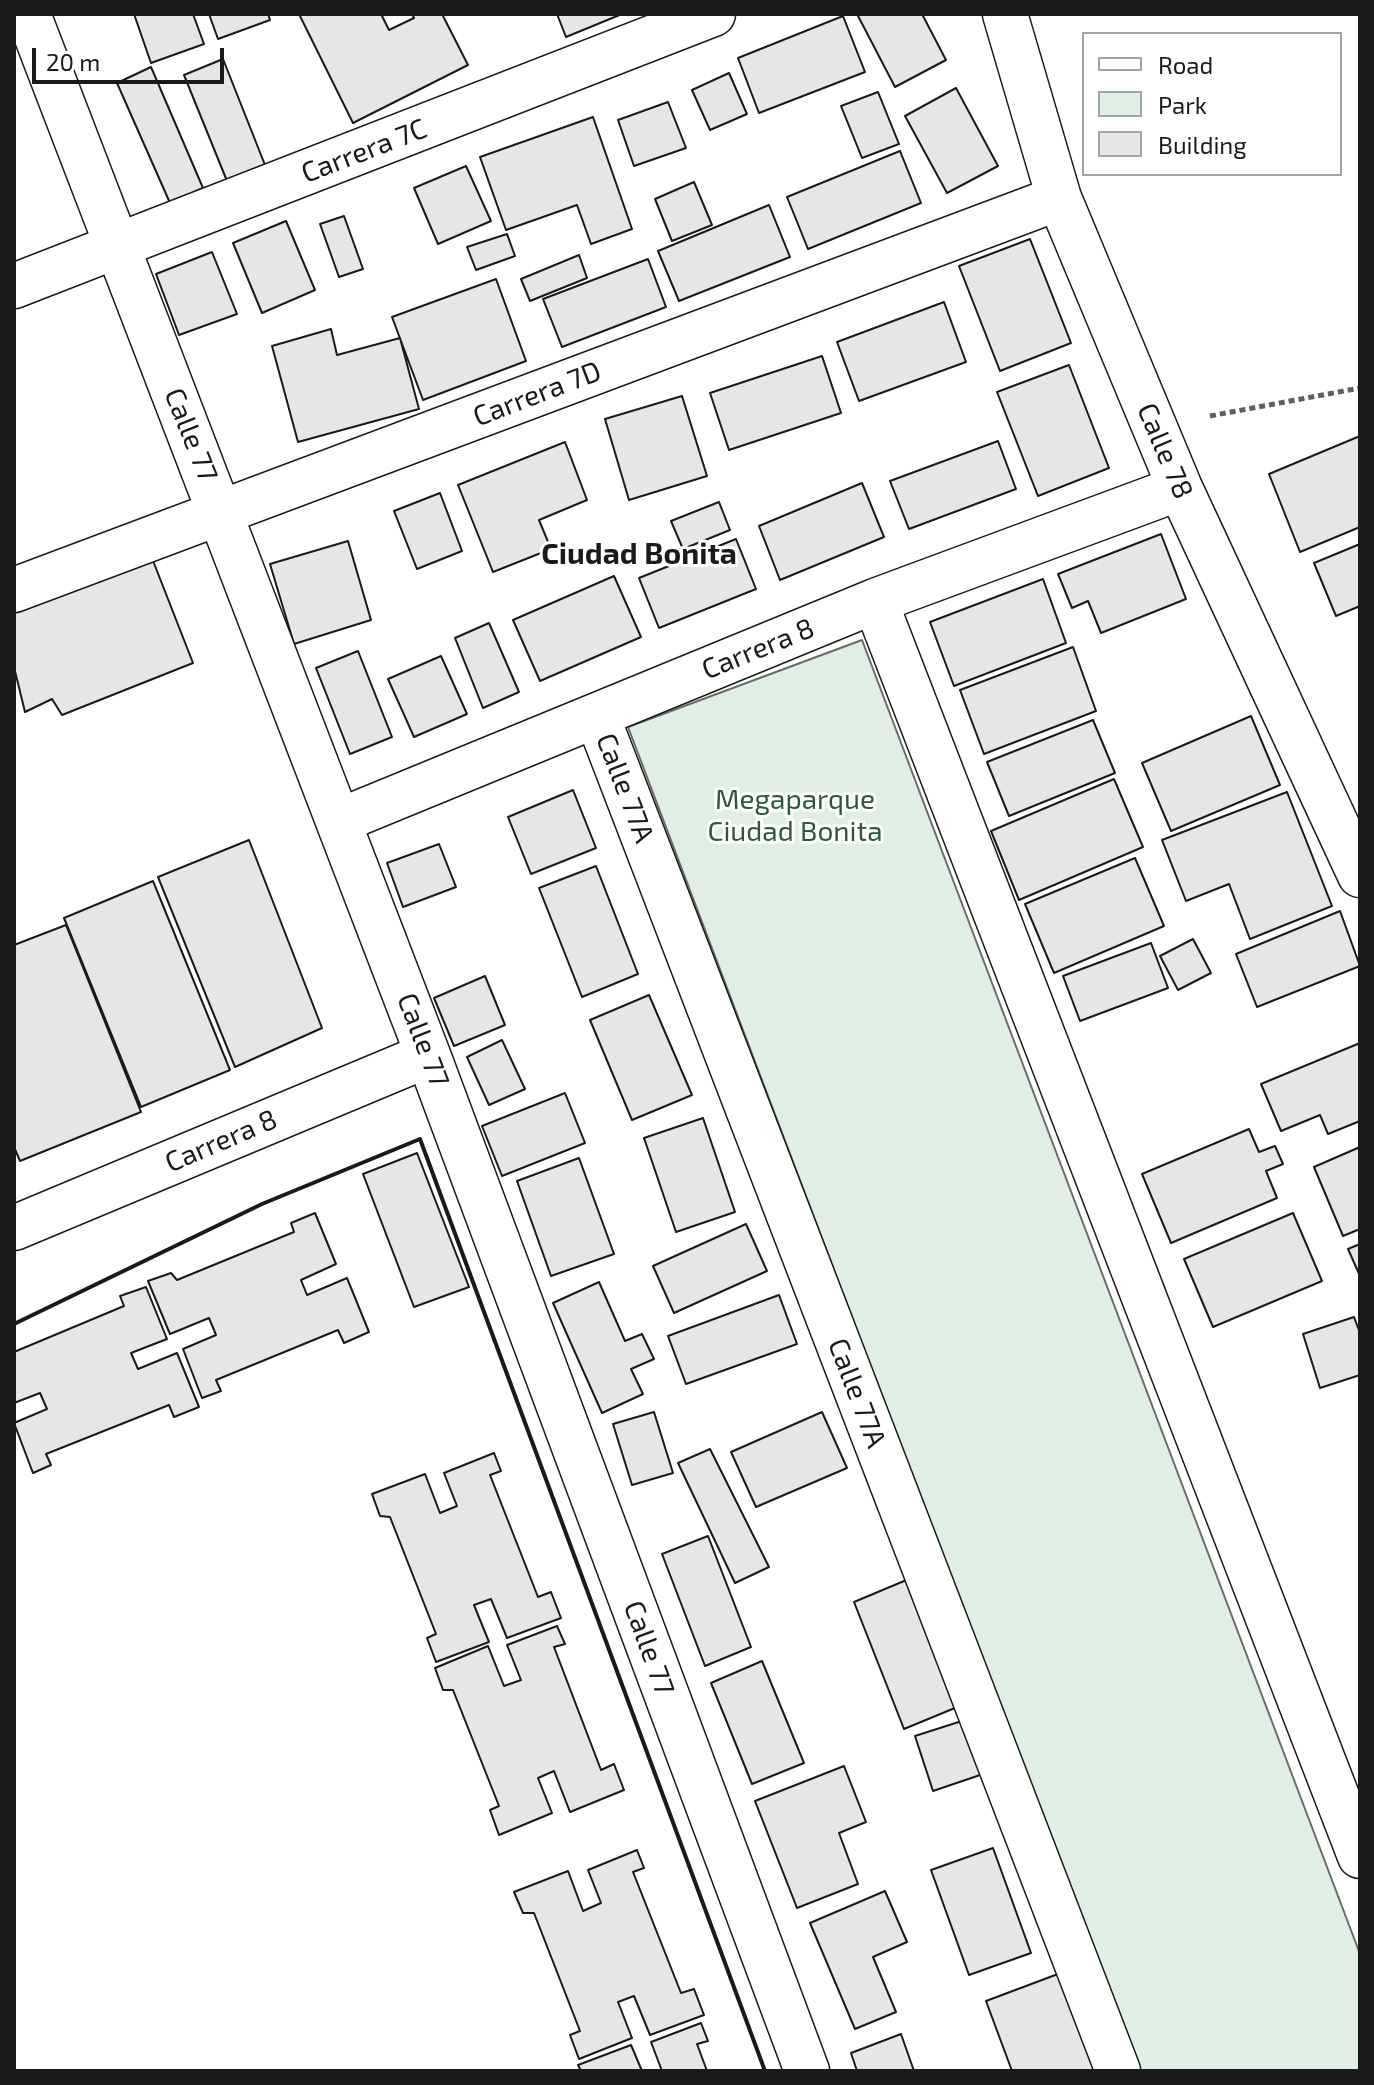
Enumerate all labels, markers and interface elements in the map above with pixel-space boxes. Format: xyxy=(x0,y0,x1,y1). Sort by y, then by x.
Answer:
scale bar xyxy=(36,32,228,82)
legend xyxy=(1082,32,1342,176)
text: 20 m xyxy=(46,47,100,76)
text: Road xyxy=(1158,50,1213,79)
text: Park xyxy=(1158,90,1207,119)
street label: Carrera 7C xyxy=(297,112,431,190)
text: Building xyxy=(1158,130,1247,159)
street label: Carrera 7D xyxy=(468,354,606,434)
street label: Calle 77 xyxy=(157,383,225,487)
street label: Calle 78 xyxy=(1130,398,1200,504)
district label: Ciudad Bonita xyxy=(541,536,737,572)
street label: Carrera 8 xyxy=(697,611,819,687)
street label: Calle 77A xyxy=(589,729,661,847)
park label: Megaparque Ciudad Bonita xyxy=(707,783,883,849)
street label: Calle 77 xyxy=(390,988,456,1092)
street label: Carrera 8 xyxy=(160,1102,282,1180)
street label: Calle 77A xyxy=(821,1334,893,1452)
street label: Calle 77 xyxy=(616,1596,682,1700)

